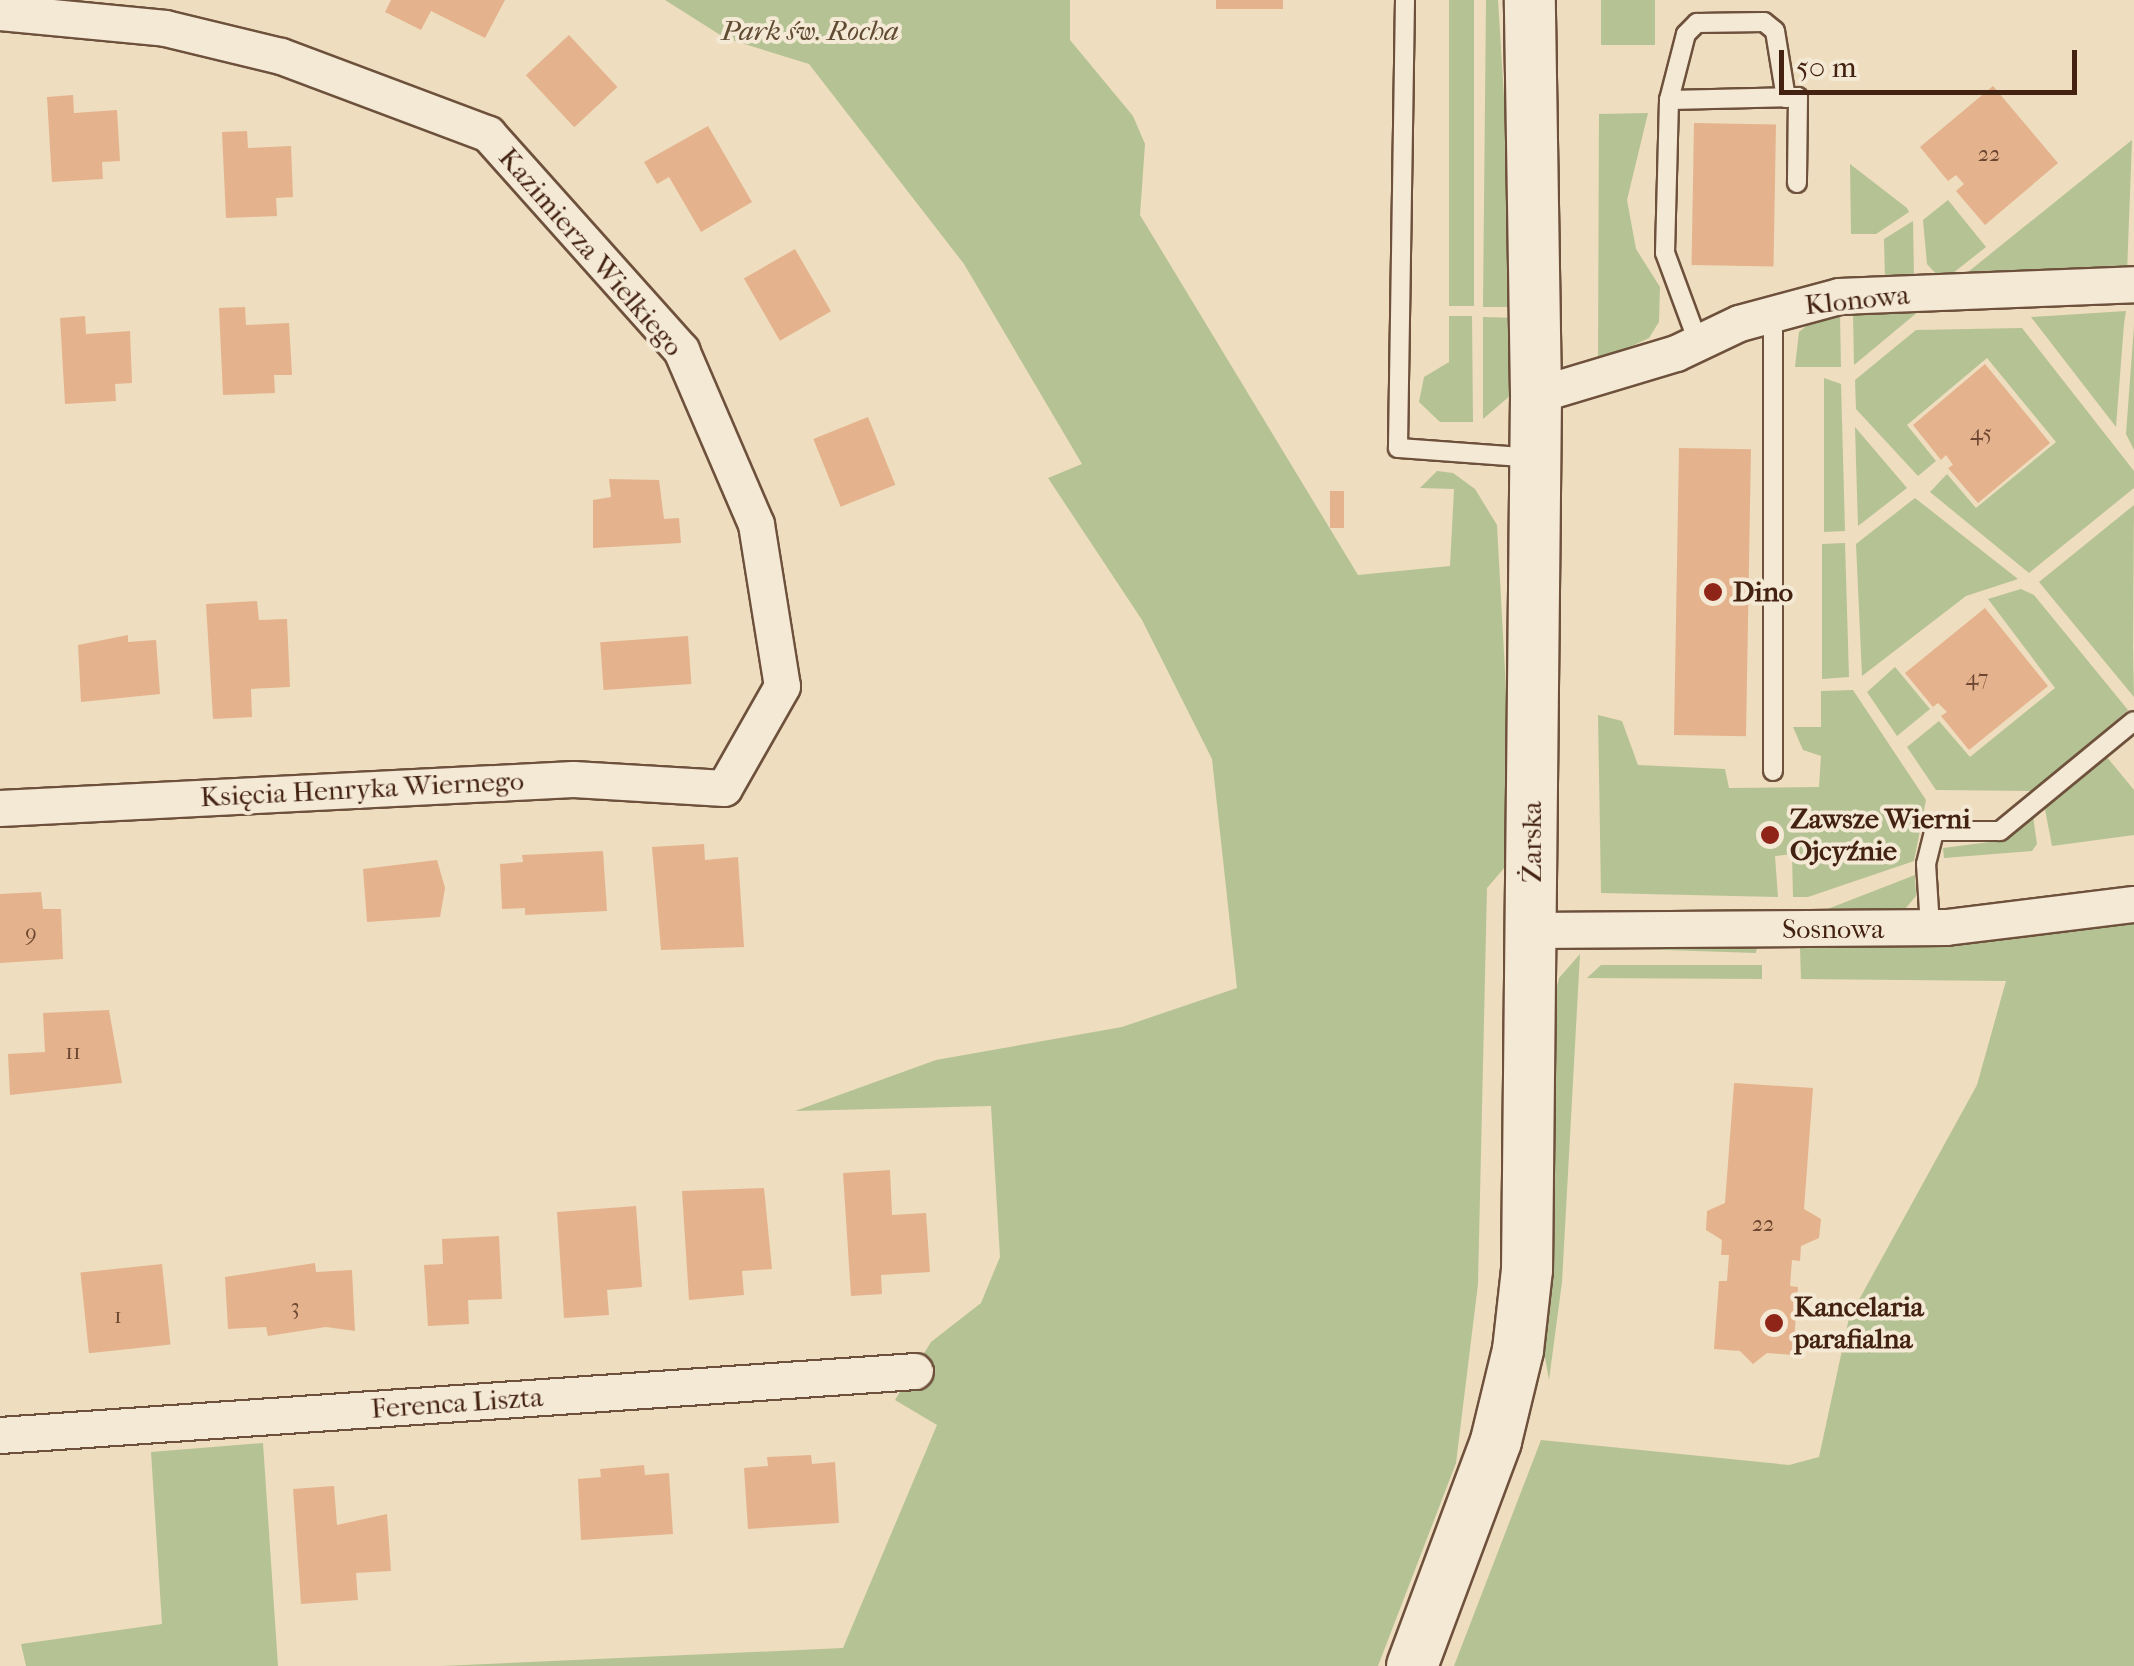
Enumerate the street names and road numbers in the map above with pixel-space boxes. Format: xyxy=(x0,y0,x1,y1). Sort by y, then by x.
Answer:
street label: Kazimierza Wielkiego xyxy=(491,141,691,363)
street label: Klonowa xyxy=(1803,278,1911,322)
street label: Księcia Henryka Wiernego xyxy=(199,764,525,814)
street label: Żarska xyxy=(1515,801,1549,883)
street label: Sosnowa xyxy=(1782,912,1884,946)
street label: Ferenca Liszta xyxy=(370,1380,544,1426)

